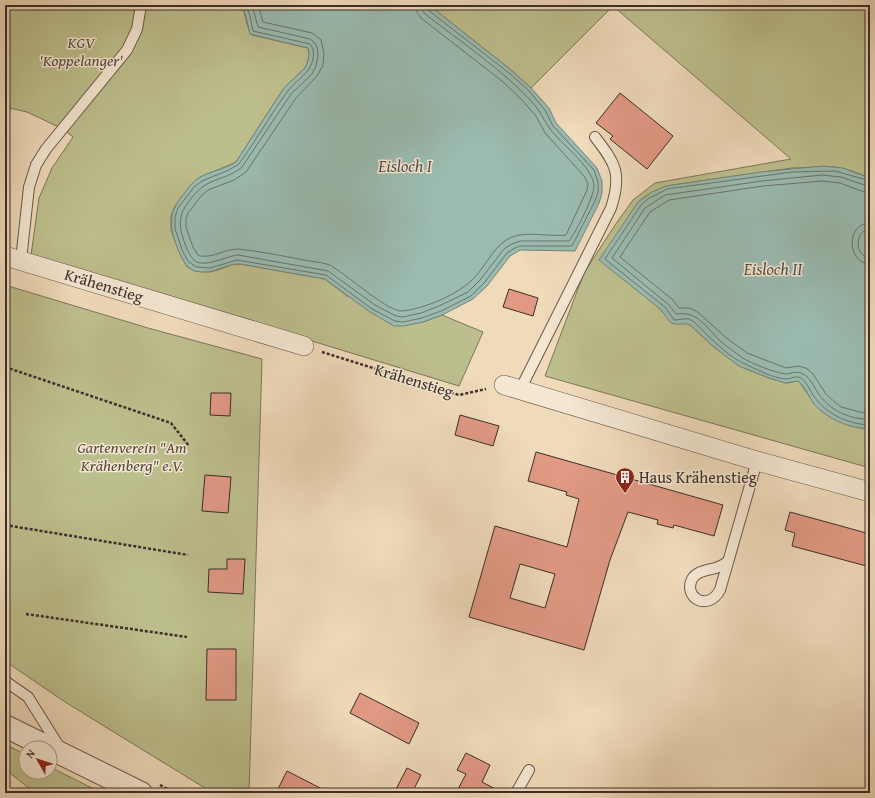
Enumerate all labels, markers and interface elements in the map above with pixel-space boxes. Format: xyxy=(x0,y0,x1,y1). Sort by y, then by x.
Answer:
park label: KGV 'Koppelanger' xyxy=(39,30,123,72)
water label: Eisloch I xyxy=(377,153,433,178)
water label: Eisloch II xyxy=(743,256,803,281)
street label: Krähenstieg xyxy=(62,262,146,308)
street label: Krähenstieg xyxy=(372,357,456,403)
park label: Gartenverein "Am Krähenberg" e.V. xyxy=(77,435,187,477)
place label: Haus Krähenstieg xyxy=(639,465,757,489)
building icon: Haus Krähenstieg xyxy=(614,466,636,494)
north arrow xyxy=(18,740,58,780)
text: N xyxy=(22,745,39,762)

